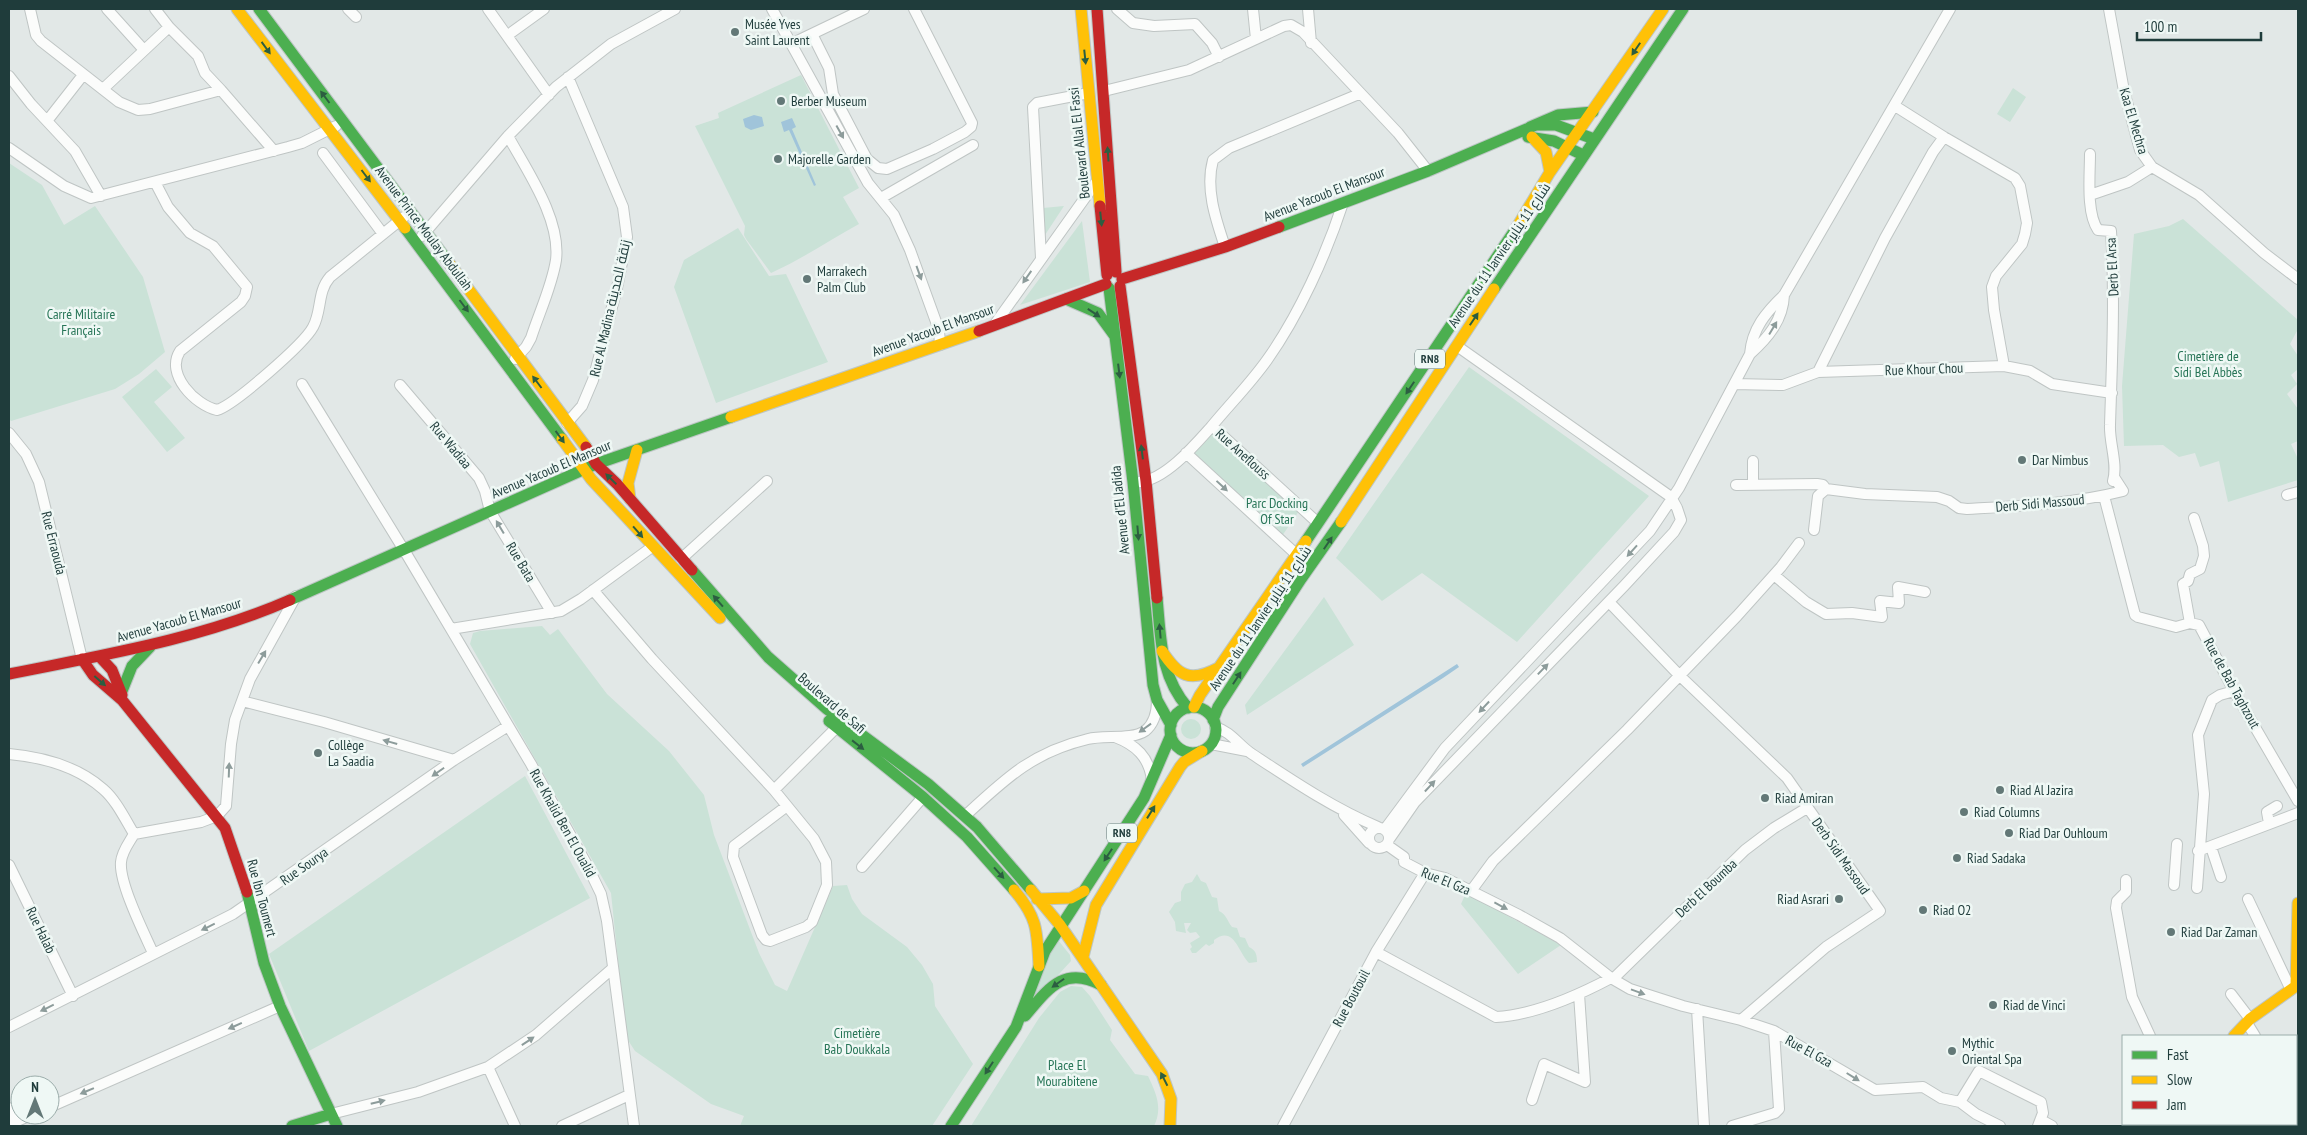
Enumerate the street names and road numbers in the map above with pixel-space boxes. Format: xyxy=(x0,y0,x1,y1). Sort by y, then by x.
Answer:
street label: Boulevard Allal El Fassi xyxy=(1064,86,1094,200)
street label: Kaa El Mechra xyxy=(2115,86,2153,156)
street label: Avenue Prince Moulay Abdullah xyxy=(371,162,477,294)
street label: Avenue Yacoub El Mansour xyxy=(1261,162,1387,225)
street label: Avenue du 11 Janvier شارع 11 يناير xyxy=(1444,179,1554,331)
street label: Derb El Arsa xyxy=(2101,237,2123,297)
street label: Rue Al Madina زنقة المدينة xyxy=(585,238,635,378)
street label: Avenue Yacoub El Mansour xyxy=(869,299,997,360)
road number: RN8 xyxy=(1415,349,1445,368)
street label: Rue Khour Chou xyxy=(1885,359,1963,379)
street label: Rue Wadiaa xyxy=(426,418,476,472)
street label: Rue Aneflouss xyxy=(1212,425,1274,484)
street label: Avenue Yacoub El Mansour xyxy=(488,436,614,502)
street label: Avenue d'El Jadida xyxy=(1106,465,1134,555)
street label: Derb Sidi Massoud xyxy=(1995,490,2085,516)
street label: Rue Erraouda xyxy=(37,509,71,577)
street label: Rue Bata xyxy=(502,539,540,585)
street label: Avenue du 11 Janvier شارع 11 يناير xyxy=(1205,542,1315,694)
street label: Avenue Yacoub El Mansour xyxy=(115,594,243,646)
street label: Rue de Bab Taghzout xyxy=(2200,634,2264,732)
street label: Boulevard de Safi xyxy=(794,669,870,737)
street label: Rue Khalid Ben El Oualid xyxy=(526,766,600,880)
street label: Derb Sidi Massoud xyxy=(1808,814,1874,898)
road number: RN8 xyxy=(1107,824,1137,842)
street label: Rue Sourya xyxy=(277,843,331,889)
street label: Derb El Boumba xyxy=(1671,855,1741,921)
street label: Rue Ibn Toumert xyxy=(243,857,281,939)
street label: Rue El Gza xyxy=(1419,863,1473,899)
street label: Rue Halab xyxy=(22,904,60,956)
street label: Rue Boutouil xyxy=(1328,966,1374,1030)
street label: Rue El Gza xyxy=(1782,1031,1836,1071)

